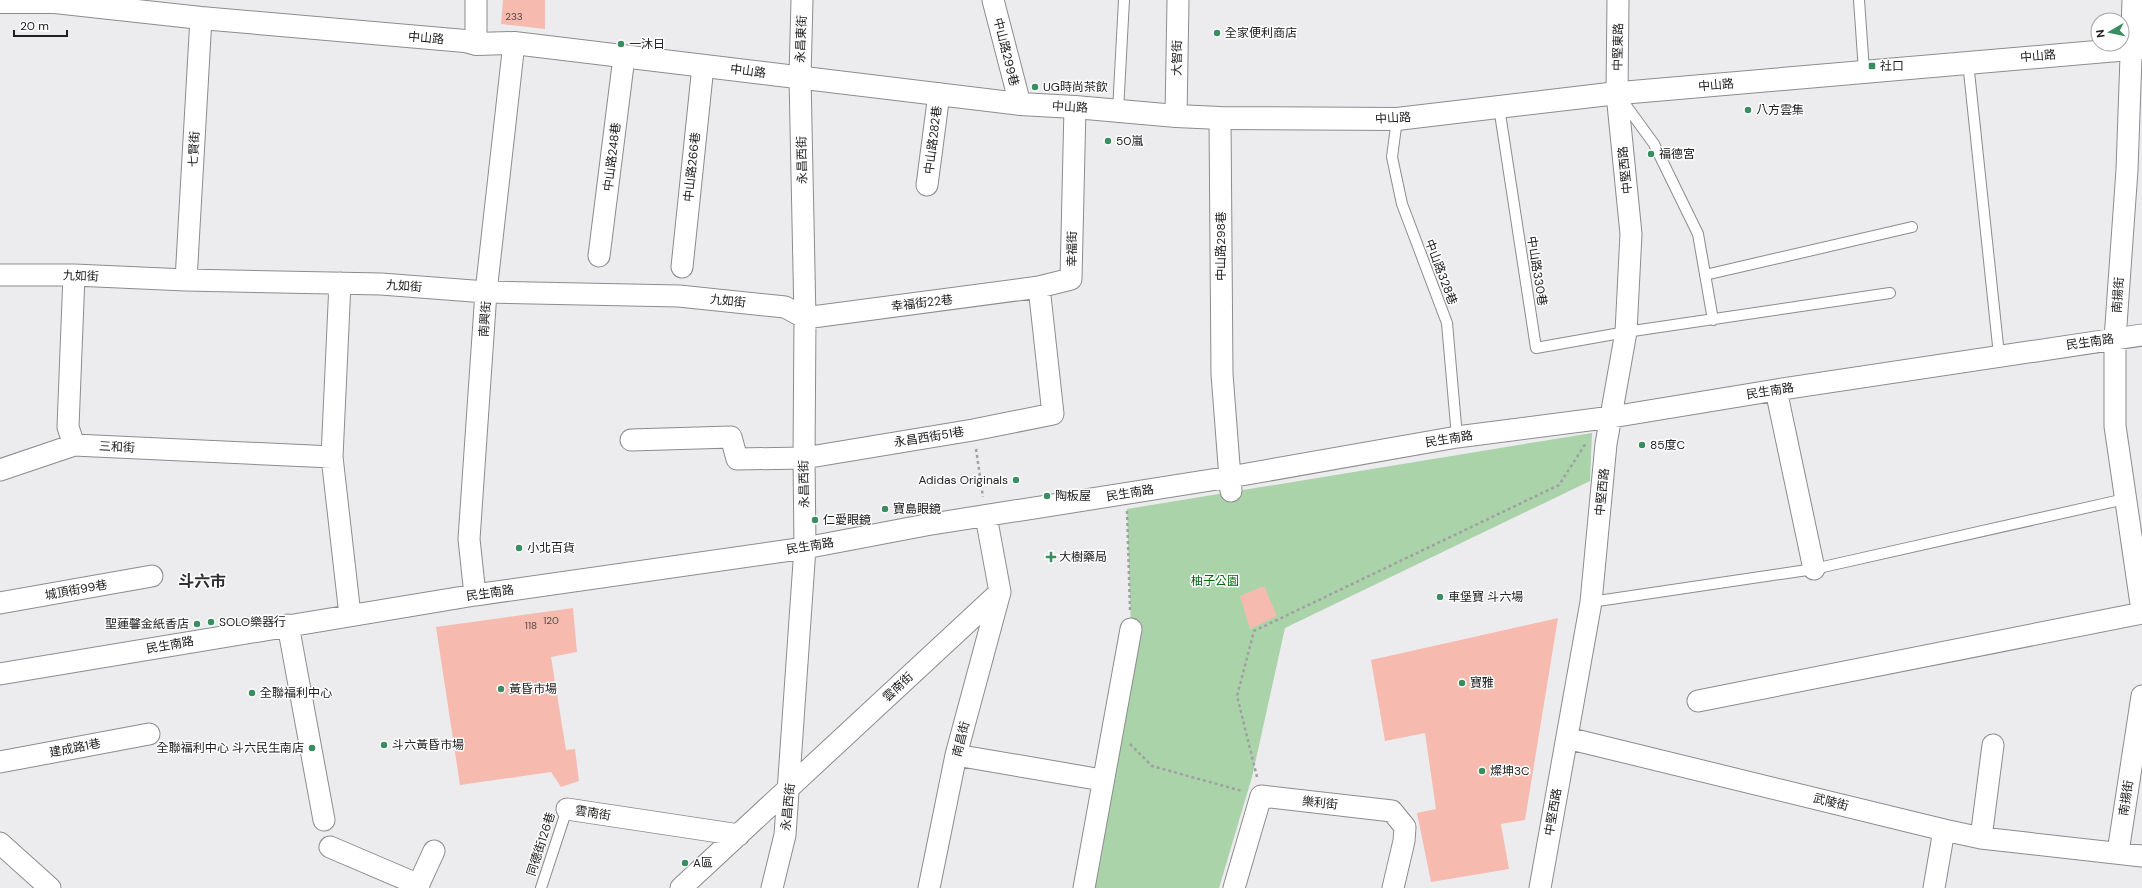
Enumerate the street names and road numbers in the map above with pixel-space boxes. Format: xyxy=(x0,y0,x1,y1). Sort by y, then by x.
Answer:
street label: 永昌東街 xyxy=(792,15,810,63)
street label: 中山路299巷 xyxy=(990,16,1022,88)
street label: 中堅東路 xyxy=(1610,23,1626,71)
street label: 中山路 xyxy=(407,28,445,48)
street label: 大智街 xyxy=(1169,40,1185,76)
street label: 中山路 xyxy=(2019,46,2057,66)
street label: 中山路 xyxy=(729,61,767,81)
street label: 中山路 xyxy=(1697,75,1735,95)
street label: 中山路 xyxy=(1052,98,1088,116)
street label: 中山路282巷 xyxy=(921,105,945,175)
street label: 中山路 xyxy=(1375,109,1411,127)
street label: 中山路248巷 xyxy=(600,122,624,192)
street label: 七賢街 xyxy=(185,131,203,167)
street label: 中山路266巷 xyxy=(680,131,704,203)
street label: 永昌西街 xyxy=(794,136,810,184)
street label: 中堅西路 xyxy=(1615,145,1635,195)
street label: 中山路298巷 xyxy=(1213,211,1229,281)
street label: 幸福街 xyxy=(1064,231,1080,267)
street label: 中山路330巷 xyxy=(1524,235,1550,307)
street label: 中山路328巷 xyxy=(1421,237,1461,307)
street label: 九如街 xyxy=(63,267,99,285)
street label: 南揚街 xyxy=(2109,276,2127,314)
street label: 九如街 xyxy=(385,277,423,295)
street label: 九如街 xyxy=(709,291,747,311)
street label: 幸福街22巷 xyxy=(890,291,954,315)
street label: 南興街 xyxy=(476,300,494,338)
street label: 民生南路 xyxy=(2065,331,2115,353)
street label: 民生南路 xyxy=(1745,379,1795,403)
street label: 永昌西街51巷 xyxy=(893,424,965,450)
street label: 民生南路 xyxy=(1424,427,1474,451)
street label: 三和街 xyxy=(99,438,135,456)
street label: 永昌西街 xyxy=(796,460,812,508)
street label: 中堅西路 xyxy=(1592,467,1612,517)
street label: 民生南路 xyxy=(1105,481,1155,505)
street label: 民生南路 xyxy=(785,534,835,558)
street label: 城頂街99巷 xyxy=(44,577,108,603)
street label: 民生南路 xyxy=(465,582,515,604)
street label: 民生南路 xyxy=(145,633,195,657)
street label: 雲南街 xyxy=(879,669,917,705)
street label: 南昌街 xyxy=(949,720,973,758)
street label: 建成路1巷 xyxy=(48,735,102,761)
street label: 南揚街 xyxy=(2115,779,2137,817)
street label: 永昌西街 xyxy=(778,782,798,832)
street label: 中堅西路 xyxy=(1541,787,1565,837)
street label: 武陵街 xyxy=(1812,790,1850,814)
street label: 樂利街 xyxy=(1301,793,1339,813)
street label: 雲南街 xyxy=(574,802,612,824)
street label: 同德街126巷 xyxy=(523,810,559,878)

